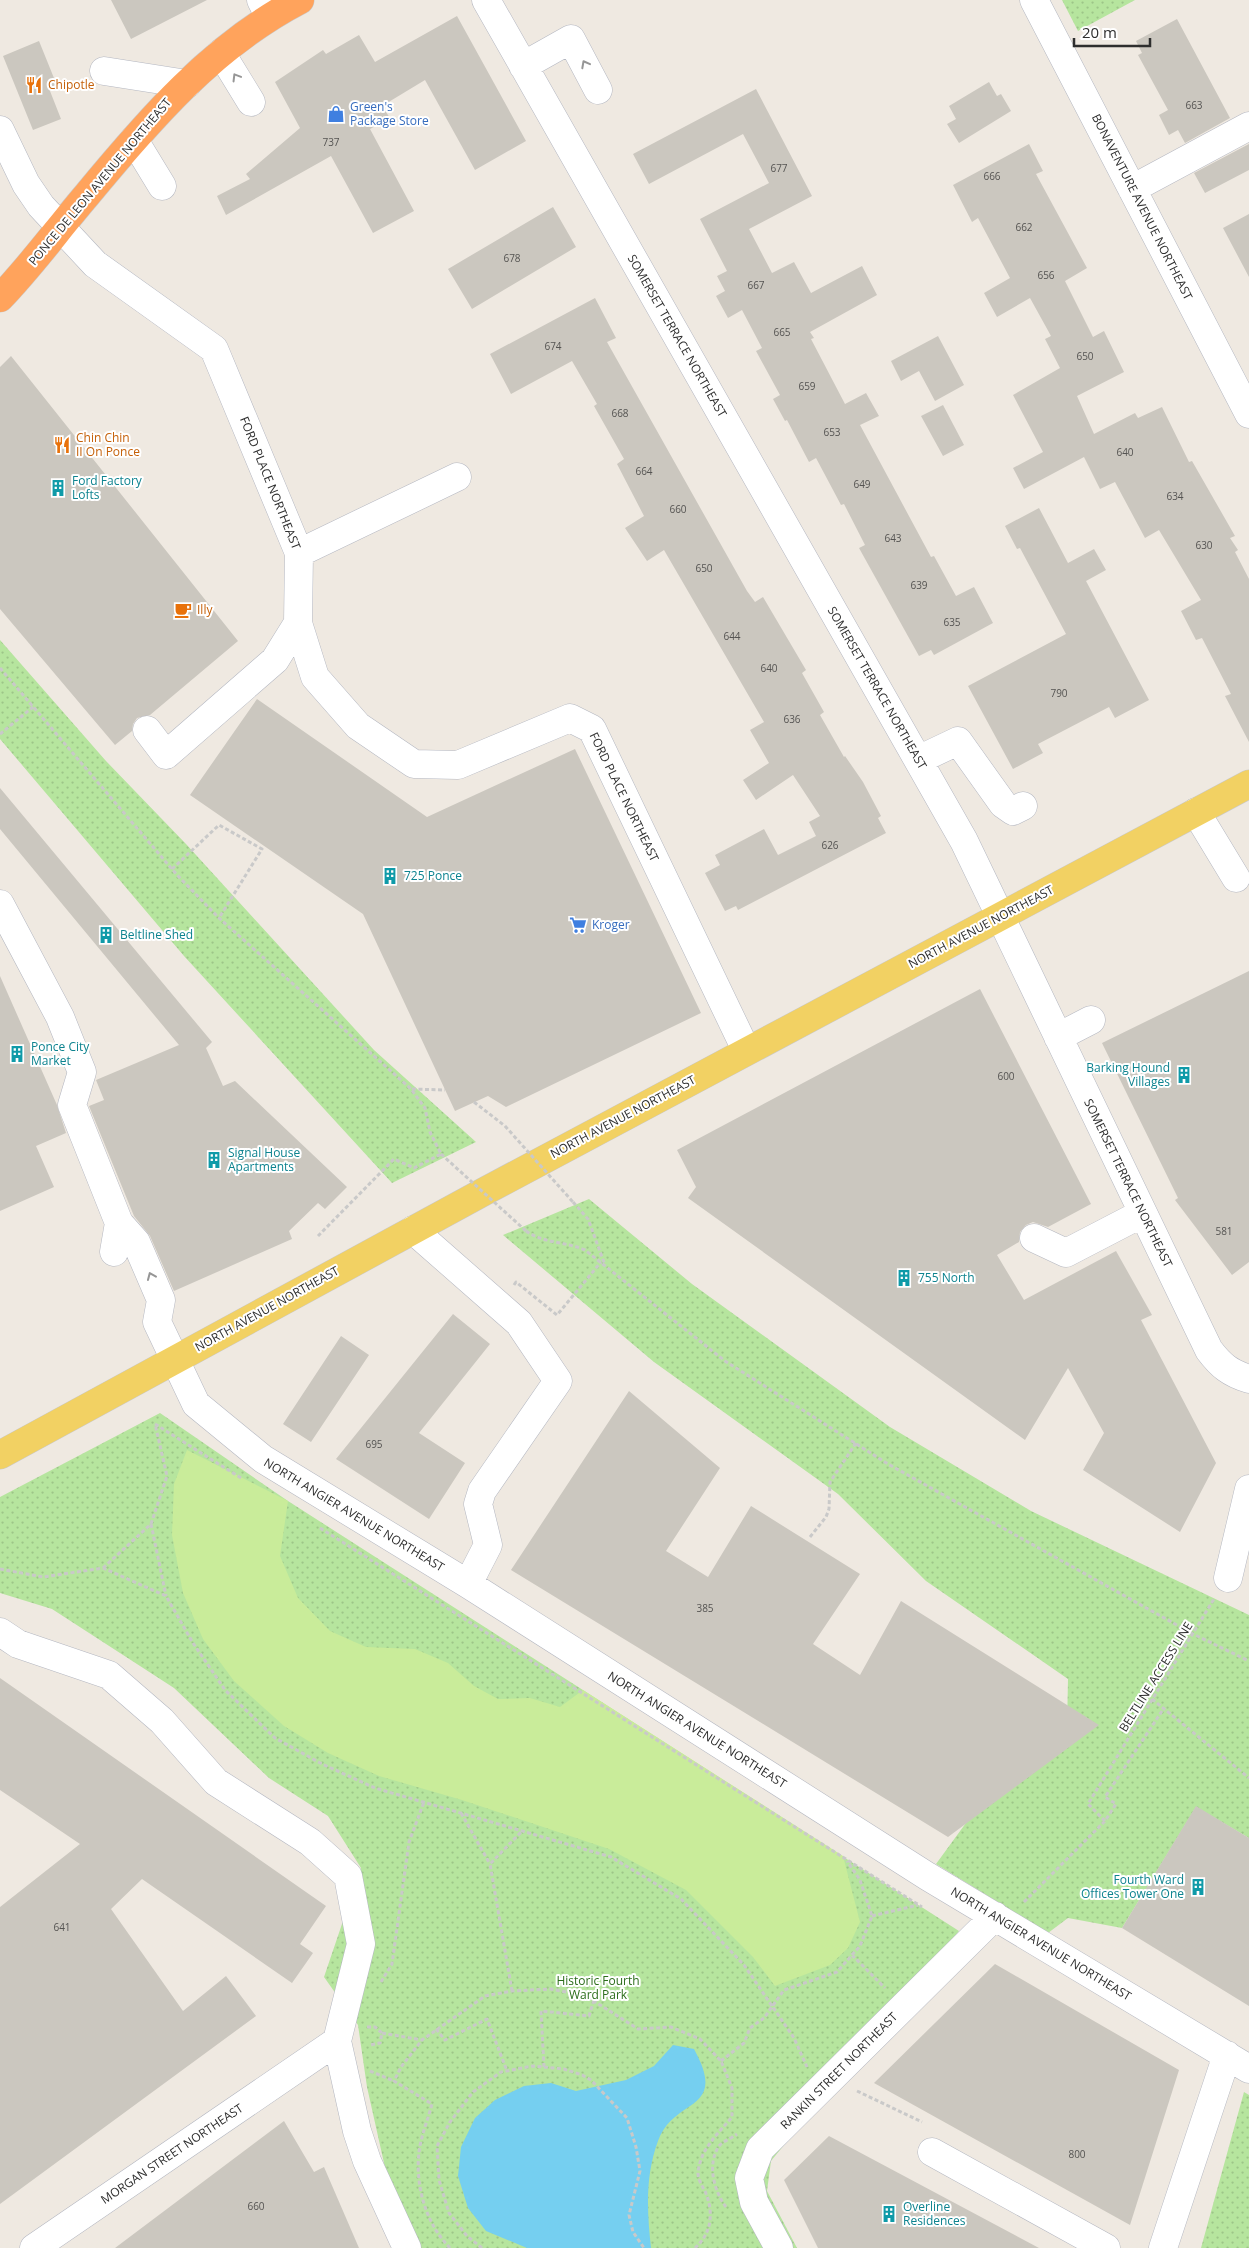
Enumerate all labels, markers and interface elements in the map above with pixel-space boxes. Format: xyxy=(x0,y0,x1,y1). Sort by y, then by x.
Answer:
scale bar xyxy=(1074,15,1150,47)
text: 20 m xyxy=(1082,22,1117,42)
one-way arrow xyxy=(581,61,591,70)
one-way arrow xyxy=(233,74,243,83)
restaurant icon: Chipotle xyxy=(24,75,44,95)
place label: Chipotle xyxy=(48,76,95,93)
street label: PONCE DE LEON AVENUE NORTHEAST xyxy=(24,94,175,269)
place label: Green's Package Store xyxy=(350,98,429,129)
house number: 663 xyxy=(1185,98,1203,112)
shop icon: Green's Package Store xyxy=(326,104,346,124)
street label: BONAVENTURE AVENUE NORTHEAST xyxy=(1088,111,1197,303)
house number: 737 xyxy=(322,135,340,149)
house number: 677 xyxy=(770,161,788,175)
house number: 666 xyxy=(983,169,1001,183)
house number: 662 xyxy=(1015,220,1033,234)
house number: 678 xyxy=(503,251,521,265)
street label: SOMERSET TERRACE NORTHEAST xyxy=(624,251,731,421)
house number: 656 xyxy=(1037,268,1055,282)
house number: 667 xyxy=(747,278,765,292)
house number: 665 xyxy=(773,325,791,339)
house number: 674 xyxy=(544,339,562,353)
house number: 650 xyxy=(1076,349,1094,363)
house number: 659 xyxy=(798,379,816,393)
house number: 668 xyxy=(611,406,629,420)
street label: FORD PLACE NORTHEAST xyxy=(236,414,305,552)
house number: 653 xyxy=(823,425,841,439)
place label: Chin Chin II On Ponce xyxy=(76,429,140,460)
restaurant icon: Chin Chin II On Ponce xyxy=(52,435,72,455)
house number: 640 xyxy=(1116,445,1134,459)
house number: 664 xyxy=(635,464,653,478)
place label: Ford Factory Lofts xyxy=(72,472,143,503)
house number: 649 xyxy=(853,477,871,491)
building icon: Ford Factory Lofts xyxy=(48,478,68,498)
house number: 634 xyxy=(1166,489,1184,503)
house number: 660 xyxy=(669,502,687,516)
house number: 643 xyxy=(884,531,902,545)
house number: 630 xyxy=(1195,538,1213,552)
house number: 650 xyxy=(695,561,713,575)
house number: 639 xyxy=(910,578,928,592)
cafe icon: Illy xyxy=(173,600,193,620)
place label: Illy xyxy=(197,601,213,618)
street label: SOMERSET TERRACE NORTHEAST xyxy=(824,603,931,773)
house number: 635 xyxy=(943,615,961,629)
house number: 644 xyxy=(723,629,741,643)
house number: 640 xyxy=(760,661,778,675)
house number: 790 xyxy=(1050,686,1068,700)
house number: 636 xyxy=(783,712,801,726)
street label: FORD PLACE NORTHEAST xyxy=(586,729,663,865)
house number: 626 xyxy=(821,838,839,852)
building icon: 725 Ponce xyxy=(380,866,400,886)
place label: 725 Ponce xyxy=(404,867,462,884)
street label: NORTH AVENUE NORTHEAST xyxy=(905,881,1057,972)
supermarket icon: Kroger xyxy=(568,915,588,935)
place label: Kroger xyxy=(592,916,630,933)
building icon: Beltline Shed xyxy=(96,925,116,945)
place label: Beltline Shed xyxy=(120,926,193,943)
place label: Ponce City Market xyxy=(31,1038,90,1069)
building icon: Ponce City Market xyxy=(7,1044,27,1064)
place label: Barking Hound Villages xyxy=(1086,1059,1170,1090)
building icon: Barking Hound Villages xyxy=(1174,1065,1194,1085)
house number: 600 xyxy=(997,1069,1015,1083)
street label: NORTH AVENUE NORTHEAST xyxy=(547,1071,699,1162)
street label: SOMERSET TERRACE NORTHEAST xyxy=(1080,1096,1177,1270)
place label: Signal House Apartments xyxy=(228,1144,300,1175)
building icon: Signal House Apartments xyxy=(204,1150,224,1170)
house number: 581 xyxy=(1215,1224,1233,1238)
street label: NORTH AVENUE NORTHEAST xyxy=(192,1262,342,1355)
building icon: 755 North xyxy=(894,1268,914,1288)
place label: 755 North xyxy=(918,1269,975,1286)
one-way arrow xyxy=(146,1272,157,1281)
house number: 695 xyxy=(365,1437,383,1451)
street label: NORTH ANGIER AVENUE NORTHEAST xyxy=(261,1454,448,1576)
house number: 385 xyxy=(696,1601,714,1615)
street label: BELTLINE ACCESS LINE xyxy=(1115,1619,1196,1735)
street label: NORTH ANGIER AVENUE NORTHEAST xyxy=(605,1667,790,1792)
place label: Fourth Ward Offices Tower One xyxy=(1081,1871,1184,1902)
building icon: Fourth Ward Offices Tower One xyxy=(1188,1877,1208,1897)
street label: NORTH ANGIER AVENUE NORTHEAST xyxy=(948,1883,1135,2005)
house number: 641 xyxy=(53,1920,71,1934)
park label: Historic Fourth Ward Park xyxy=(556,1972,640,2003)
street label: RANKIN STREET NORTHEAST xyxy=(776,2008,901,2133)
street label: MORGAN STREET NORTHEAST xyxy=(97,2099,247,2208)
house number: 800 xyxy=(1068,2147,1086,2161)
place label: Overline Residences xyxy=(903,2198,966,2229)
house number: 660 xyxy=(247,2199,265,2213)
building icon: Overline Residences xyxy=(879,2204,899,2224)

